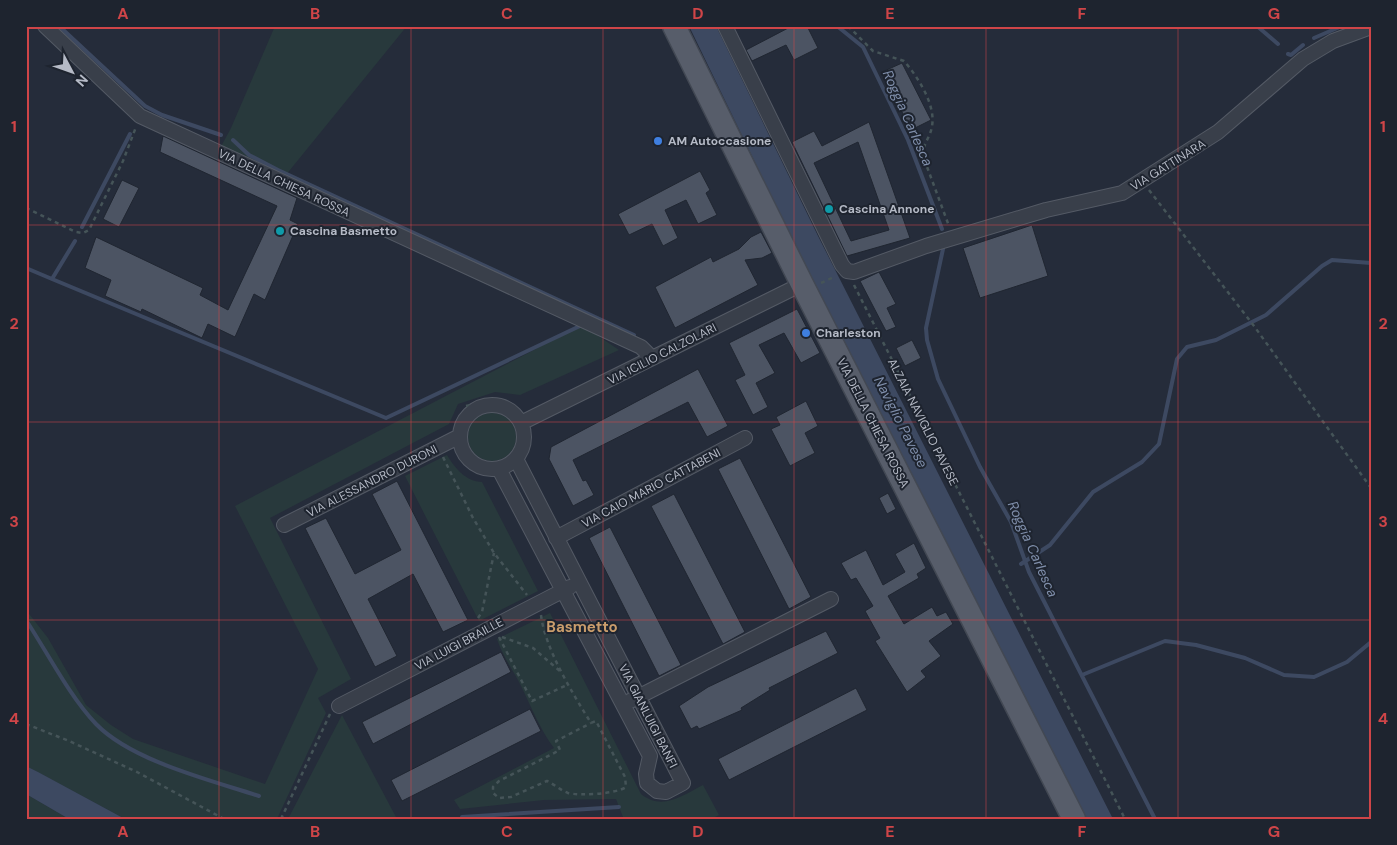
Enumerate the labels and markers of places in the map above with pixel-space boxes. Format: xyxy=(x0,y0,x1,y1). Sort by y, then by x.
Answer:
place label: AM Autoccasione xyxy=(668,133,771,149)
marker: AM Autoccasione xyxy=(652,135,664,147)
place label: Cascina Annone xyxy=(839,201,934,217)
marker: Cascina Annone xyxy=(823,203,835,215)
place label: Cascina Basmetto xyxy=(290,223,397,239)
marker: Cascina Basmetto xyxy=(274,225,286,237)
place label: Charleston xyxy=(816,325,881,341)
marker: Charleston xyxy=(800,327,812,339)

